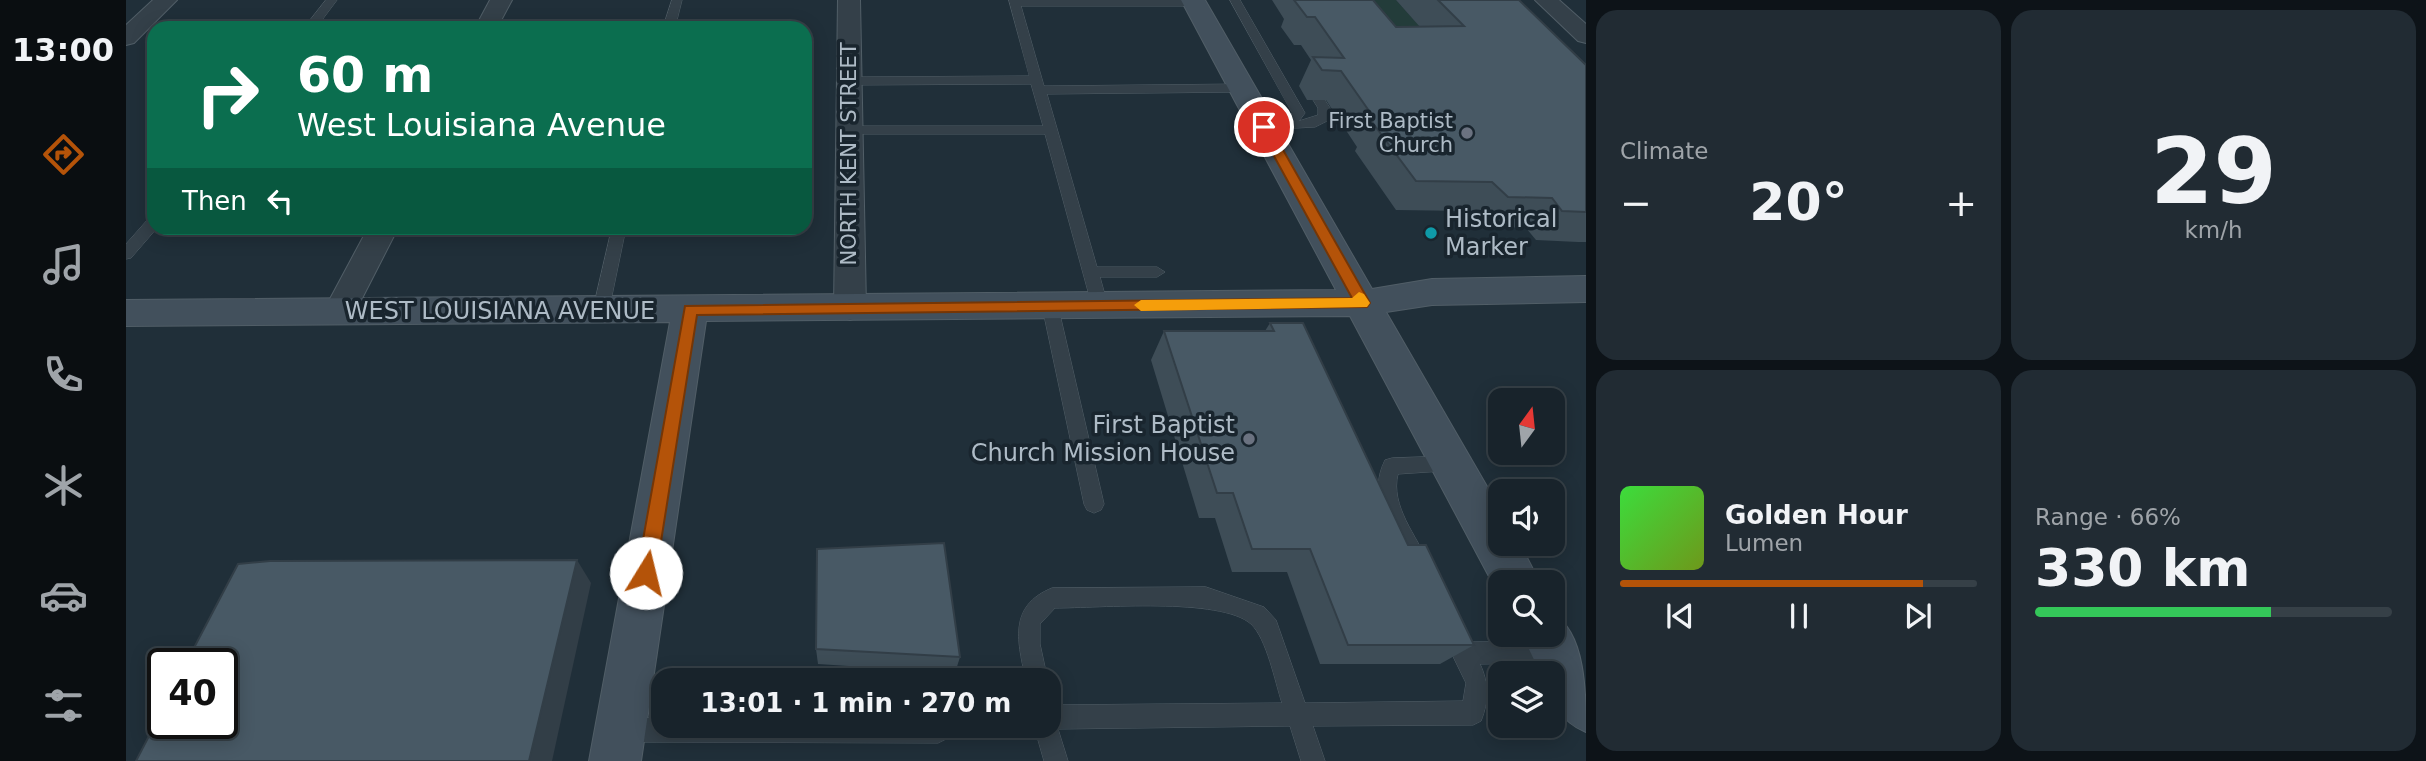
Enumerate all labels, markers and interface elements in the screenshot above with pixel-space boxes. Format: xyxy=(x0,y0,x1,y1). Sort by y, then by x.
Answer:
text: 13:00 xyxy=(12,31,114,69)
street label: NORTH KENT STREET xyxy=(837,42,861,265)
text: 60 m xyxy=(297,47,433,104)
icon: right xyxy=(182,49,273,140)
pin xyxy=(1234,97,1294,157)
text: West Louisiana Avenue xyxy=(297,106,666,144)
icon: arrive xyxy=(1245,108,1283,146)
place label: First Baptist Church xyxy=(1328,109,1453,157)
text: 29 xyxy=(2150,119,2277,224)
marker: First Baptist Church xyxy=(1459,125,1475,141)
icon: directions xyxy=(39,130,88,179)
text: Climate xyxy=(1620,138,1709,164)
text: 20° xyxy=(1749,172,1848,232)
text: − xyxy=(1620,181,1652,225)
text: + xyxy=(1945,181,1977,225)
icon: left xyxy=(261,182,299,220)
text: Then xyxy=(182,186,247,216)
place label: Historical Marker xyxy=(1445,205,1557,261)
text: km/h xyxy=(2184,217,2243,243)
marker: Historical Marker xyxy=(1423,225,1439,241)
icon: music xyxy=(39,240,88,289)
street label: WEST LOUISIANA AVENUE xyxy=(345,297,655,325)
icon: phone xyxy=(39,350,88,399)
north arrow xyxy=(1488,388,1564,466)
map controls xyxy=(1488,388,1565,738)
place label: First Baptist Church Mission House xyxy=(971,411,1235,467)
marker: First Baptist Church Mission House xyxy=(1241,431,1257,447)
icon: climate xyxy=(39,461,88,510)
button: sound xyxy=(1488,479,1565,556)
text: Golden Hour xyxy=(1725,500,1908,530)
text: Range · 66% xyxy=(2035,504,2181,530)
text: Lumen xyxy=(1725,530,1803,556)
position arrow xyxy=(609,536,683,610)
text: 330 km xyxy=(2035,538,2250,598)
button: search xyxy=(1488,570,1565,647)
icon: car xyxy=(39,571,88,620)
icon: previous xyxy=(1661,597,1699,635)
icon: pause xyxy=(1780,597,1818,635)
icon: next xyxy=(1899,597,1937,635)
speed limit sign: 40 xyxy=(147,648,238,739)
button: layers xyxy=(1488,661,1565,738)
icon: filters xyxy=(39,681,88,730)
text: 13:01 · 1 min · 270 m xyxy=(701,688,1011,718)

